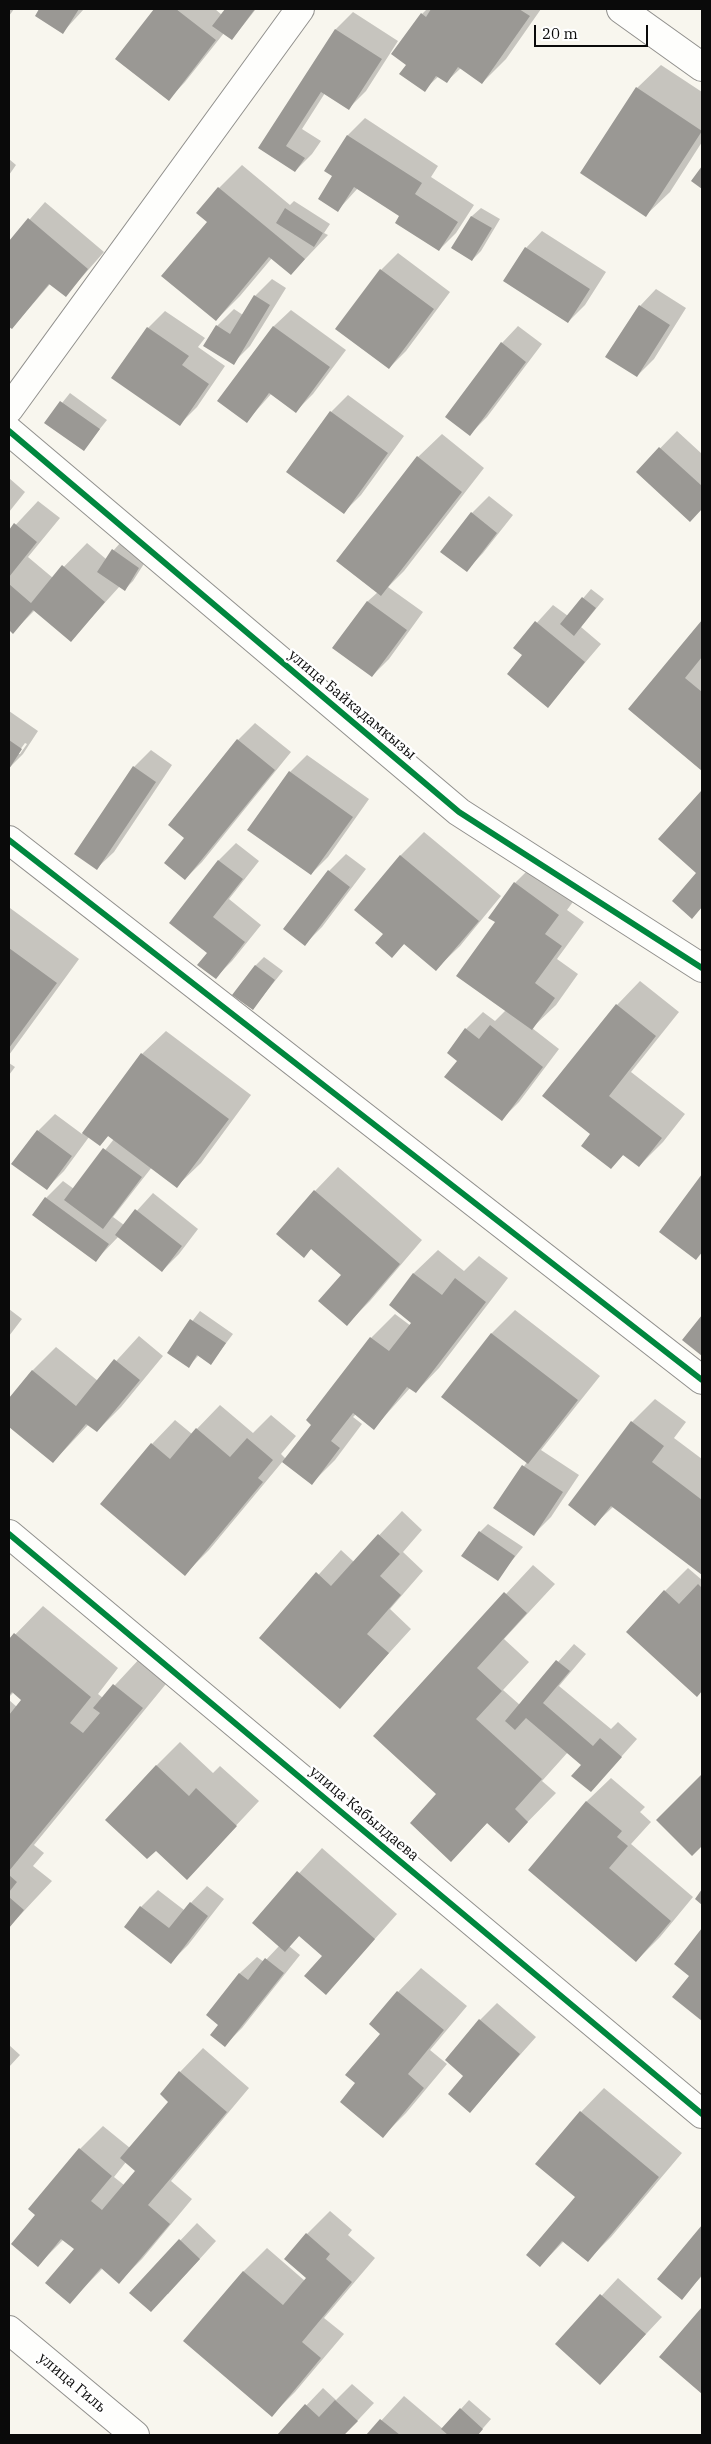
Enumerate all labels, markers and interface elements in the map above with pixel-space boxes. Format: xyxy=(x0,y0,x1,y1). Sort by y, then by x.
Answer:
scale bar xyxy=(536,15,650,47)
text: 20 m xyxy=(542,24,578,43)
street label: улица Байкадамкызы xyxy=(284,646,420,764)
street label: улица Кабылдаева xyxy=(306,1763,422,1865)
street label: улица Гиль xyxy=(34,2349,110,2417)

